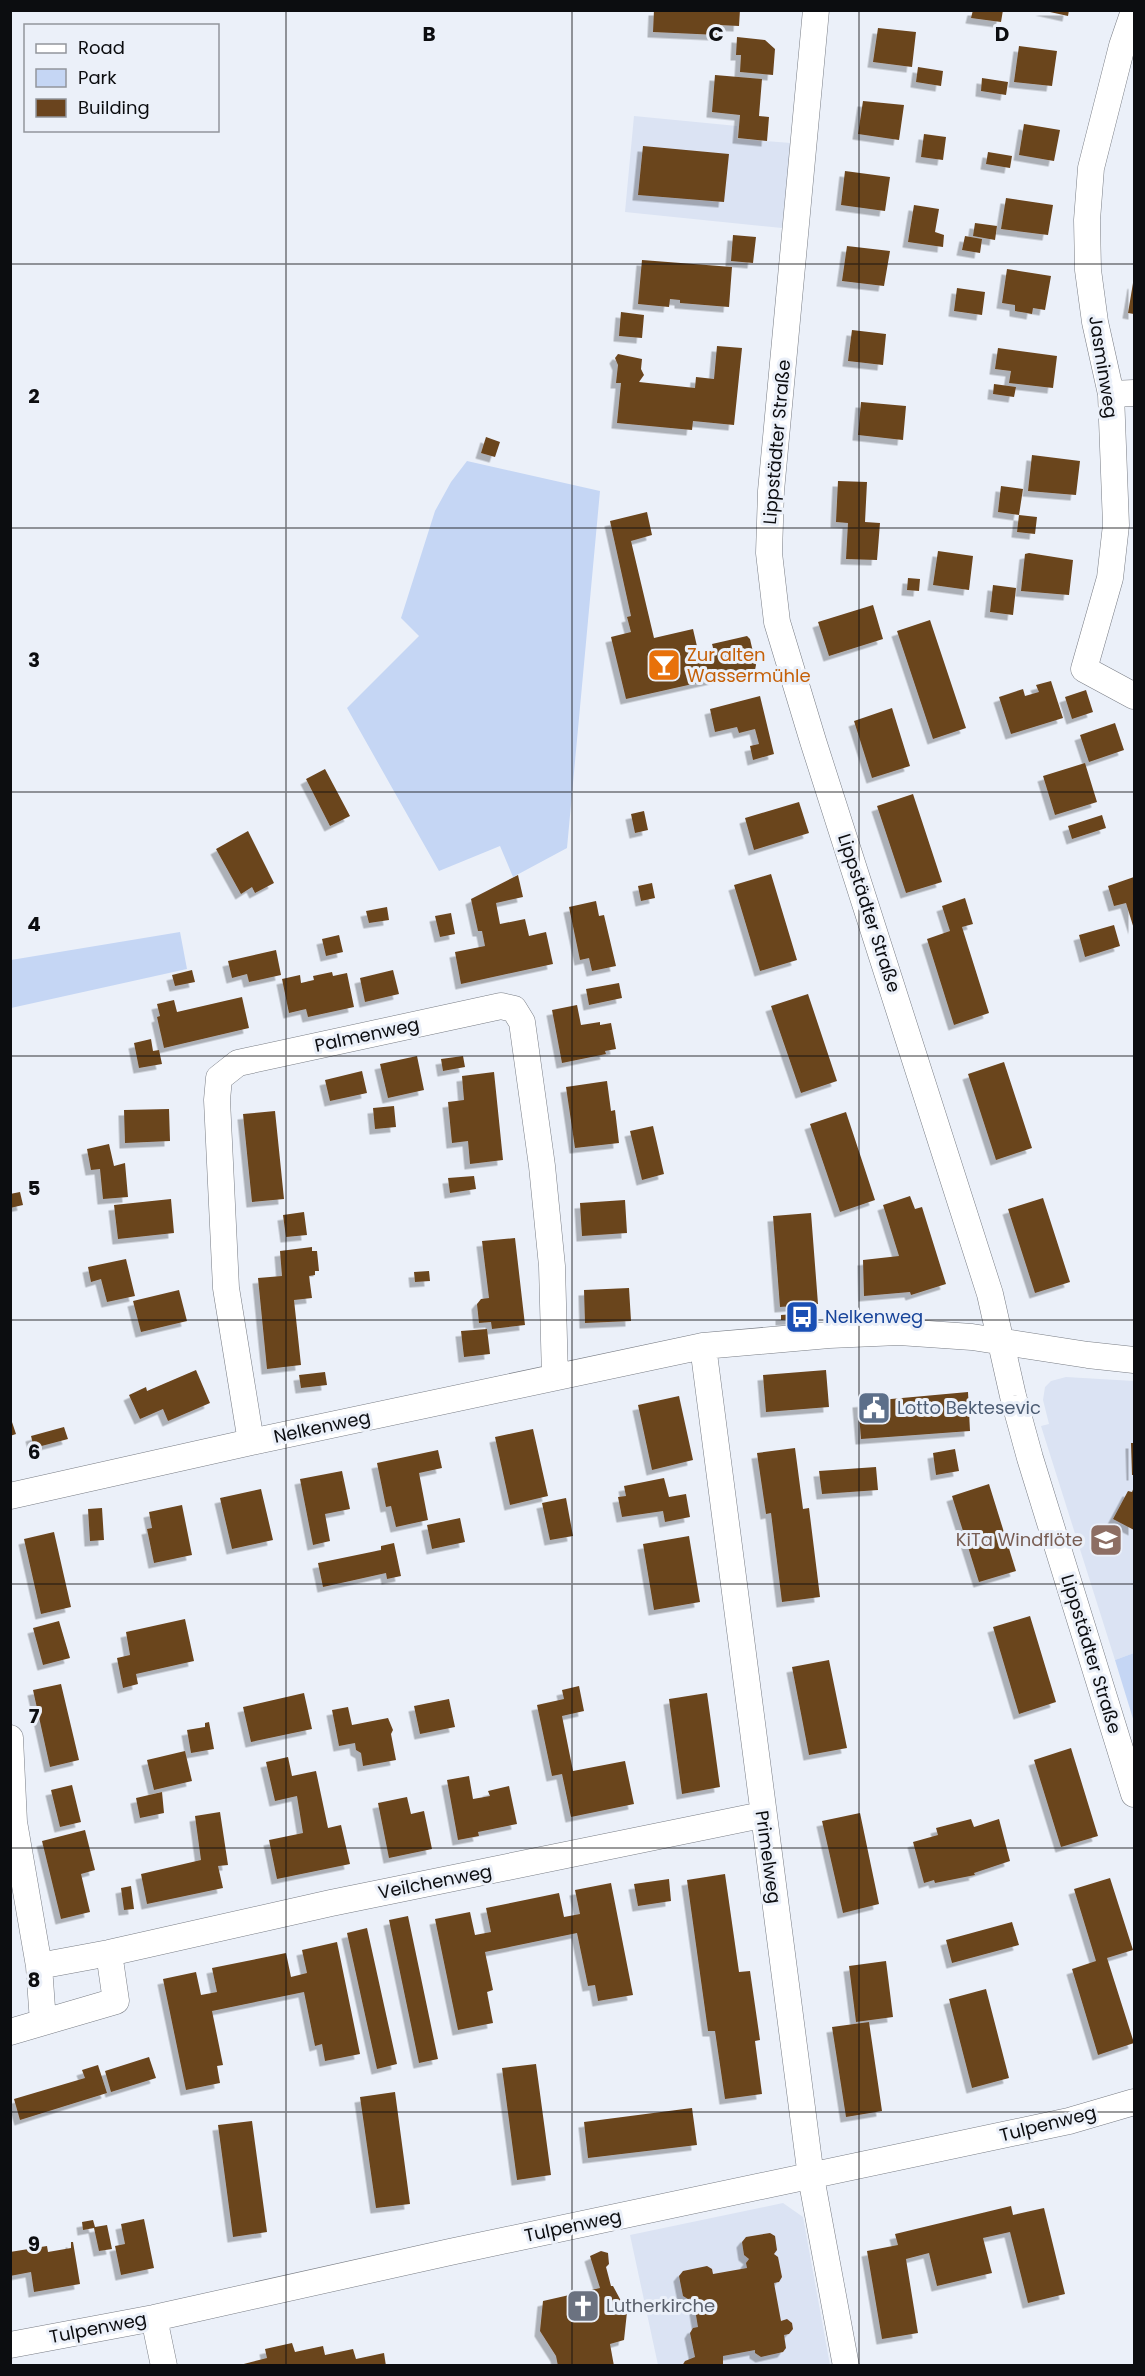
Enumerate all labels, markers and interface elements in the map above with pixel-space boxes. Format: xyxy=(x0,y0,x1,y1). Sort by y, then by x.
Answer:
text: B xyxy=(422,20,436,48)
text: C xyxy=(708,20,724,48)
text: D xyxy=(995,20,1009,48)
legend xyxy=(24,24,219,132)
text: Road xyxy=(78,35,125,60)
text: Park xyxy=(78,65,117,90)
text: Building xyxy=(78,95,150,120)
street label: Jasminweg xyxy=(1083,314,1124,420)
street label: Lippstädter Straße xyxy=(757,358,796,525)
text: 2 xyxy=(28,382,40,410)
place label: Zur alten Wassermühle xyxy=(687,642,811,688)
text: 3 xyxy=(28,646,40,674)
bar icon: Zur alten Wassermühle xyxy=(646,647,682,683)
street label: Lippstädter Straße xyxy=(832,830,907,995)
text: 4 xyxy=(27,910,41,938)
street label: Palmenweg xyxy=(312,1011,421,1058)
text: 5 xyxy=(28,1174,41,1202)
bus stop icon: Nelkenweg xyxy=(784,1299,820,1335)
place label: Nelkenweg xyxy=(825,1304,923,1329)
public building icon: Lotto Bektesevic xyxy=(856,1390,892,1426)
place label: Lotto Bektesevic xyxy=(897,1395,1041,1420)
street label: Nelkenweg xyxy=(271,1404,373,1449)
text: 6 xyxy=(28,1438,40,1466)
school or university icon: KiTa Windflöte xyxy=(1088,1522,1124,1558)
place label: KiTa Windflöte xyxy=(956,1527,1083,1552)
street label: Lippstädter Straße xyxy=(1055,1571,1128,1737)
text: 7 xyxy=(29,1702,40,1730)
street label: Primelweg xyxy=(750,1809,787,1905)
street label: Veilchenweg xyxy=(376,1858,494,1905)
text: 8 xyxy=(28,1966,40,1994)
street label: Tulpenweg xyxy=(997,2099,1099,2148)
street label: Tulpenweg xyxy=(522,2203,624,2248)
text: 9 xyxy=(28,2230,40,2258)
church icon: Lutherkirche xyxy=(565,2288,601,2324)
place label: Lutherkirche xyxy=(606,2293,715,2318)
street label: Tulpenweg xyxy=(47,2306,149,2349)

